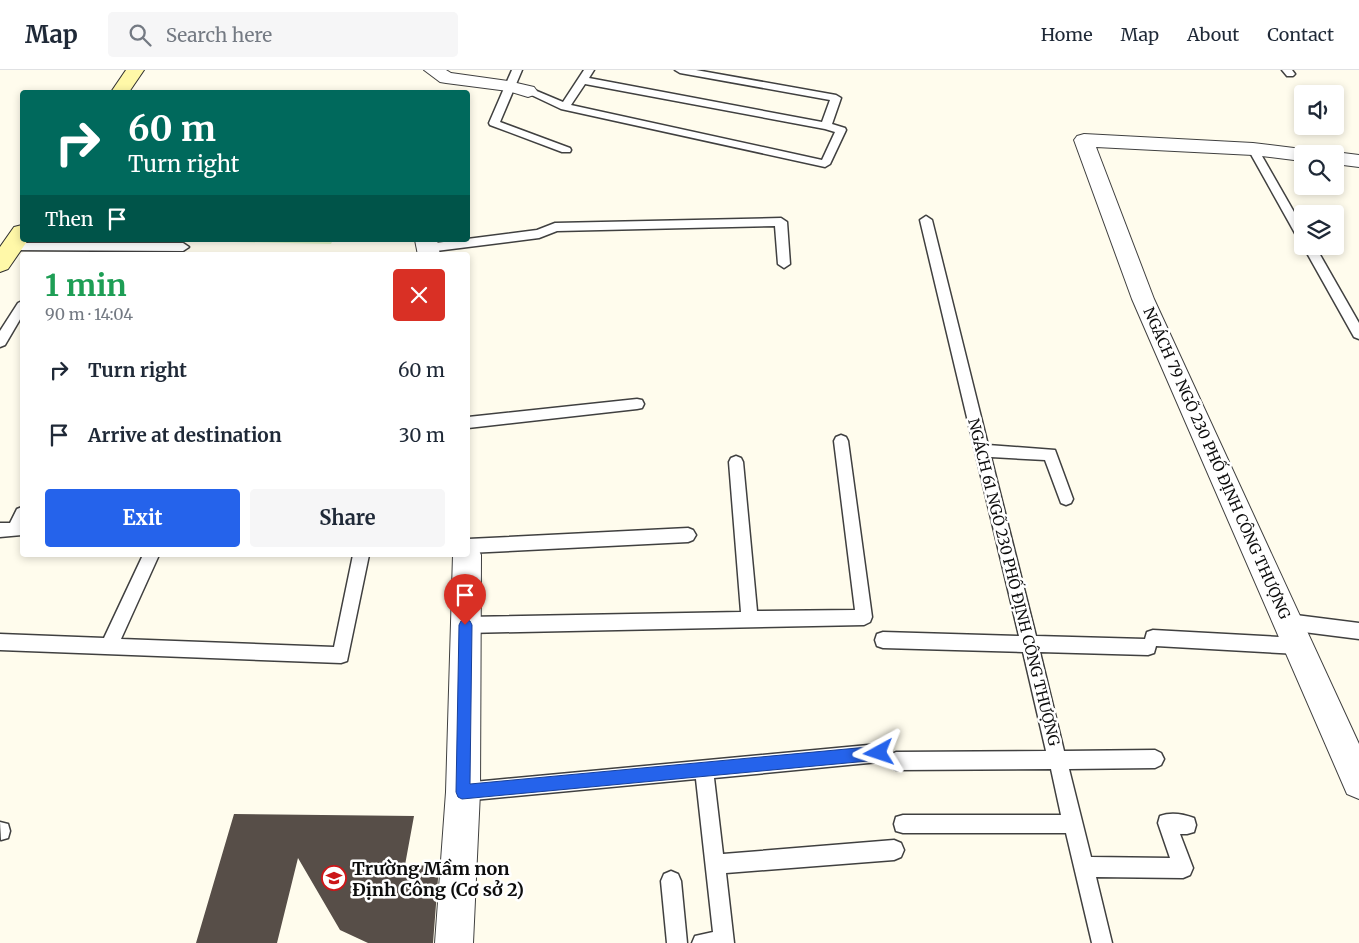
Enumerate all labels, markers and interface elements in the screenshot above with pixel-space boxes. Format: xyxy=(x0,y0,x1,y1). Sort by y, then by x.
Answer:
search box xyxy=(108,12,458,57)
text: Map xyxy=(25,19,78,50)
icon: search xyxy=(126,21,154,49)
text: Search here xyxy=(166,23,272,47)
text: Home xyxy=(1041,23,1093,46)
text: Map xyxy=(1121,23,1159,46)
text: About xyxy=(1187,23,1239,46)
text: Contact xyxy=(1267,23,1334,46)
map controls xyxy=(1294,85,1344,255)
button: sound xyxy=(1294,85,1344,135)
text: 60 m xyxy=(128,107,216,151)
icon: right xyxy=(45,110,110,175)
button: search xyxy=(1294,145,1344,195)
text: Turn right xyxy=(128,150,239,178)
icon: arrive xyxy=(103,205,131,233)
button: layers xyxy=(1294,205,1344,255)
text: Then xyxy=(45,207,93,231)
text: 1 min xyxy=(45,266,127,304)
button: close xyxy=(393,269,445,321)
street label: NGÁCH 79 NGÕ 230 PHỐ ĐỊNH CÔNG THƯỢNG xyxy=(1139,303,1297,622)
text: 90 m · 14:04 xyxy=(45,304,133,324)
icon: right xyxy=(45,356,73,384)
text: Turn right xyxy=(88,358,187,382)
text: 60 m xyxy=(398,358,445,382)
street label: NGÁCH 61 NGÕ 230 PHỐ ĐỊNH CÔNG THƯỢNG xyxy=(964,416,1067,748)
icon: arrive xyxy=(45,421,73,449)
text: Arrive at destination xyxy=(88,423,282,447)
text: 30 m xyxy=(399,423,445,447)
button: Exit xyxy=(45,489,240,547)
button: Share xyxy=(250,489,445,547)
pin xyxy=(444,574,486,625)
icon: arrive xyxy=(451,581,479,609)
position arrow xyxy=(852,726,904,778)
place label: Trường Mầm non Định Công (Cơ sở 2) xyxy=(352,857,524,901)
school or university icon: Trường Mầm non Định Công (Cơ sở 2) xyxy=(321,865,347,891)

